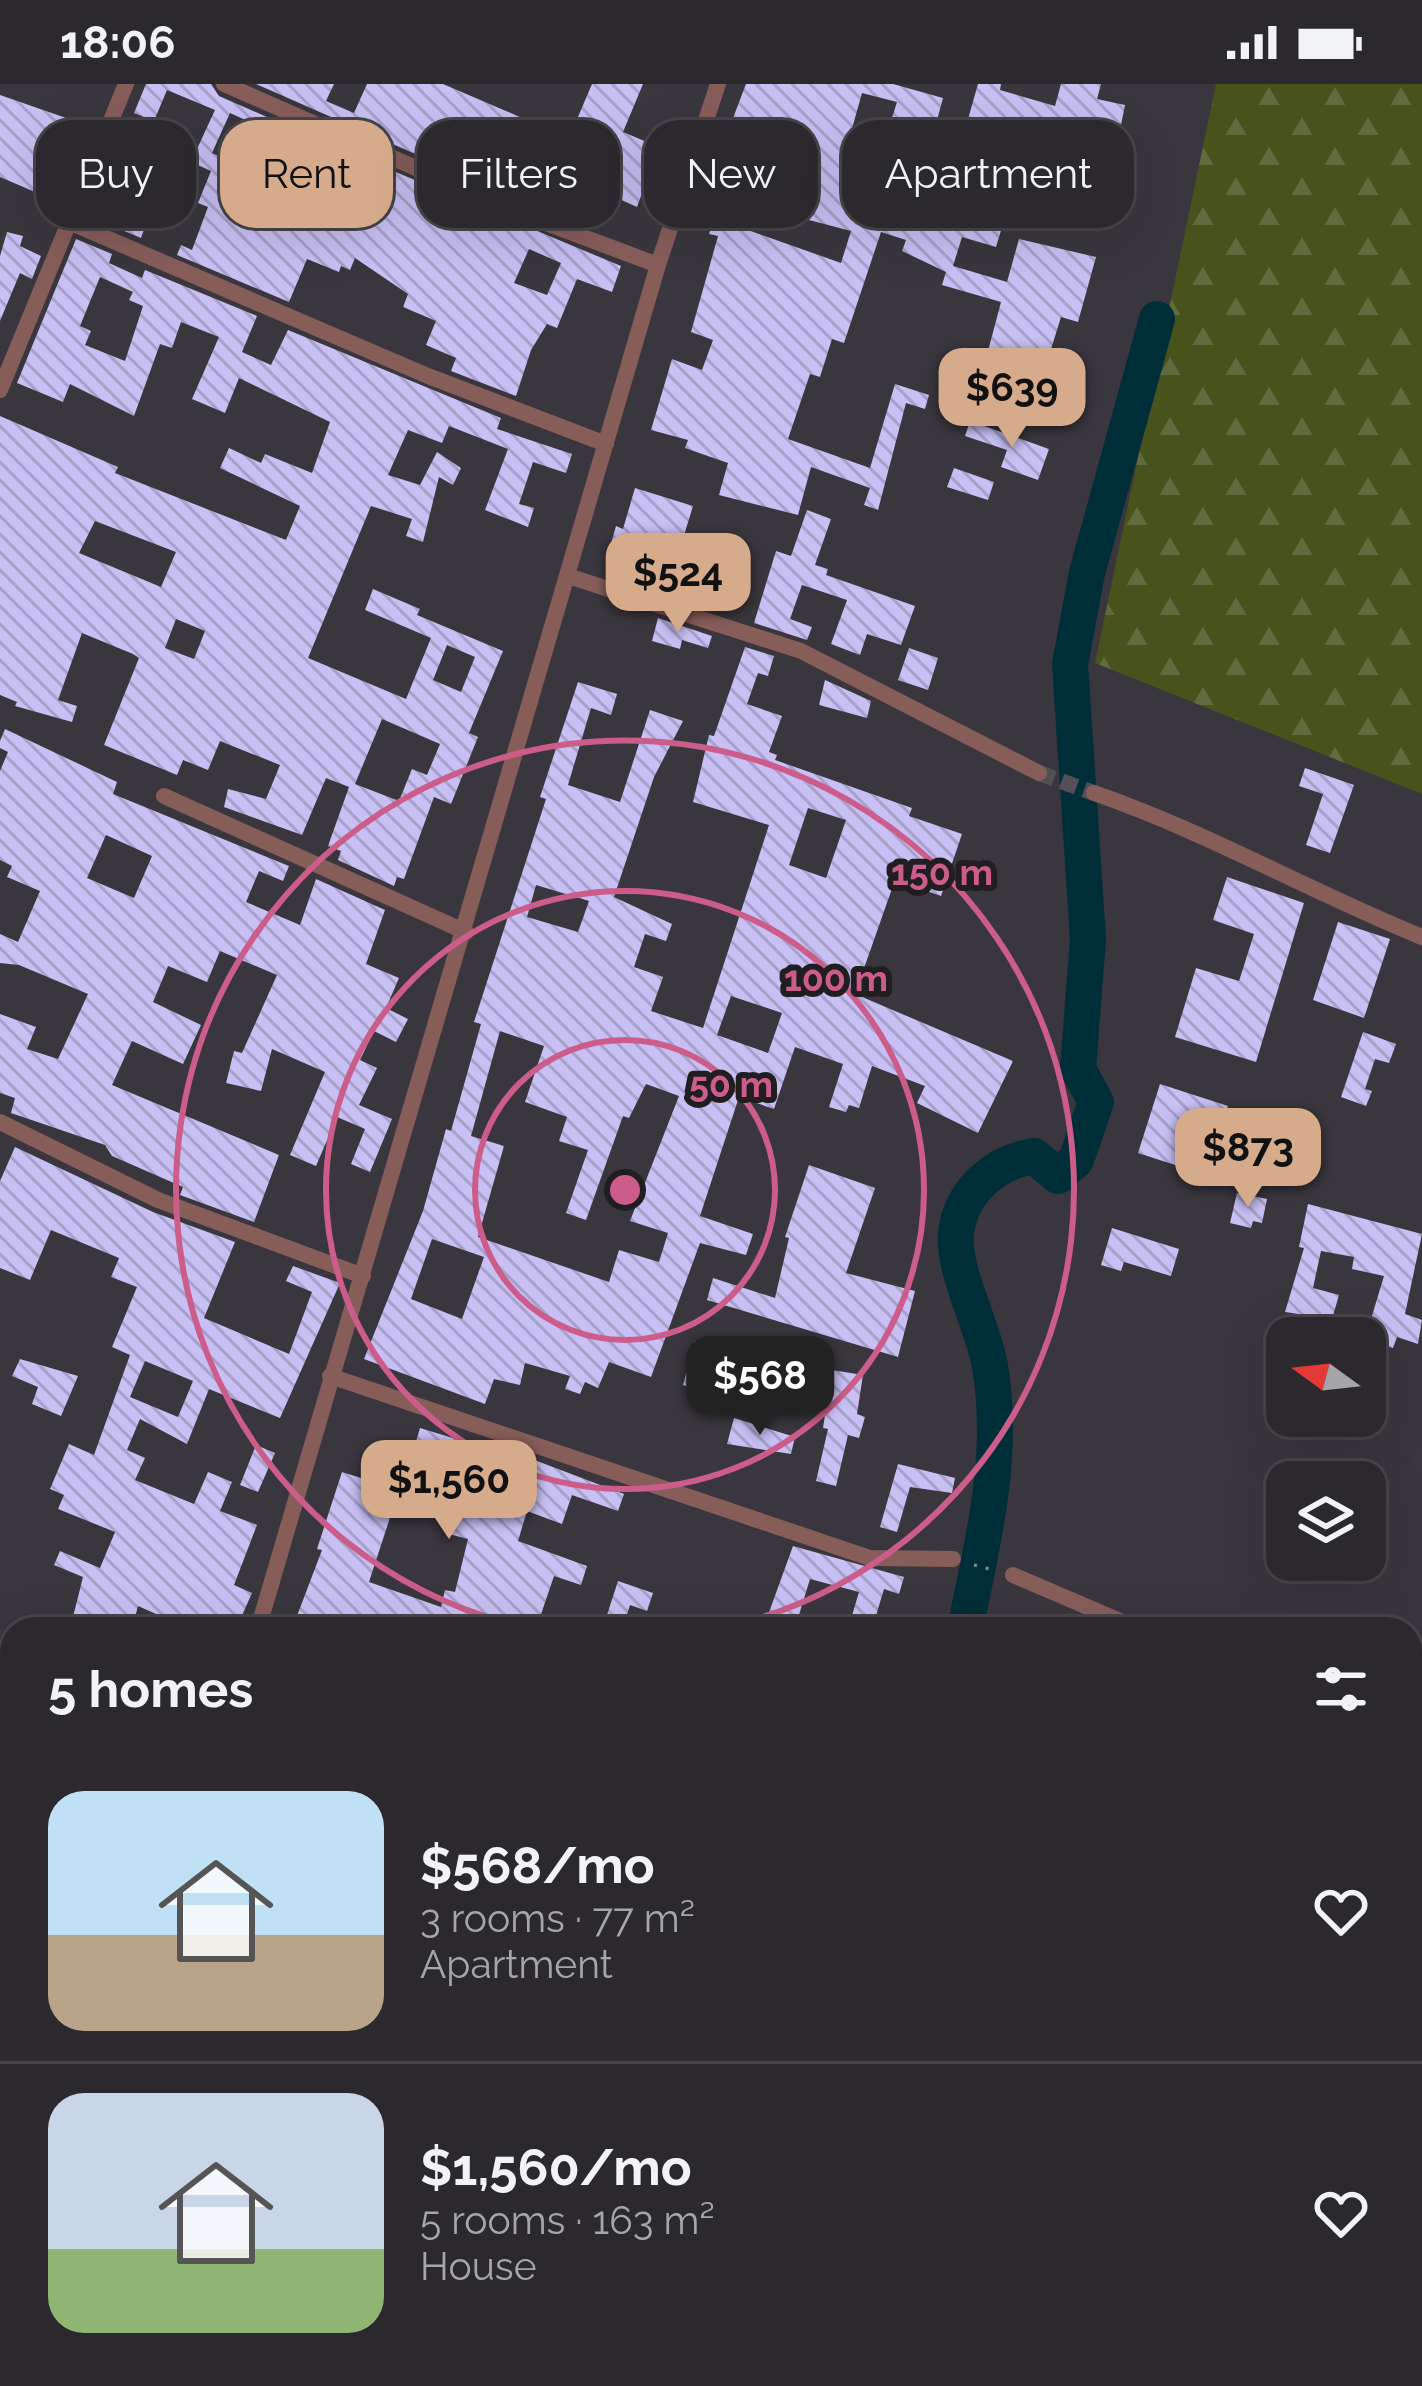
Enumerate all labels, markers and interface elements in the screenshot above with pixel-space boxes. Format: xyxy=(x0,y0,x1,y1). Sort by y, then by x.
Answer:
text: 18:06 xyxy=(60,16,175,69)
chip: Buy xyxy=(36,120,196,228)
chip: Rent xyxy=(220,120,393,228)
chip: Filters xyxy=(417,120,620,228)
chip: New xyxy=(644,120,818,228)
chip: Apartment xyxy=(842,120,1134,228)
pin: $639 xyxy=(941,348,1083,450)
text: $639 xyxy=(966,364,1058,410)
pin: $524 xyxy=(607,533,749,635)
text: $524 xyxy=(633,549,723,595)
text: 150 m xyxy=(891,851,993,893)
text: 100 m xyxy=(784,957,888,999)
text: 50 m xyxy=(689,1063,773,1105)
pin: $873 xyxy=(1177,1108,1319,1210)
text: $873 xyxy=(1202,1124,1294,1170)
centre of rings xyxy=(604,1169,646,1211)
north arrow xyxy=(1266,1317,1386,1437)
map controls xyxy=(1266,1317,1386,1581)
pin: $568 xyxy=(689,1336,831,1438)
text: $568 xyxy=(713,1352,807,1398)
pin: $1,560 xyxy=(351,1440,547,1542)
text: $1,560 xyxy=(388,1456,510,1502)
button: layers xyxy=(1266,1461,1386,1581)
icon: filters xyxy=(1308,1656,1374,1722)
text: 5 homes xyxy=(48,1659,253,1719)
text: $568/mo xyxy=(420,1835,655,1895)
icon: home xyxy=(144,1839,288,1983)
icon: heart xyxy=(1308,1878,1374,1944)
text: 3 rooms · 77 m² xyxy=(420,1895,695,1941)
text: Apartment xyxy=(420,1941,613,1987)
text: $1,560/mo xyxy=(420,2137,692,2197)
icon: home xyxy=(144,2141,288,2285)
icon: heart xyxy=(1308,2180,1374,2246)
text: 5 rooms · 163 m² xyxy=(420,2197,715,2243)
text: House xyxy=(420,2243,537,2289)

